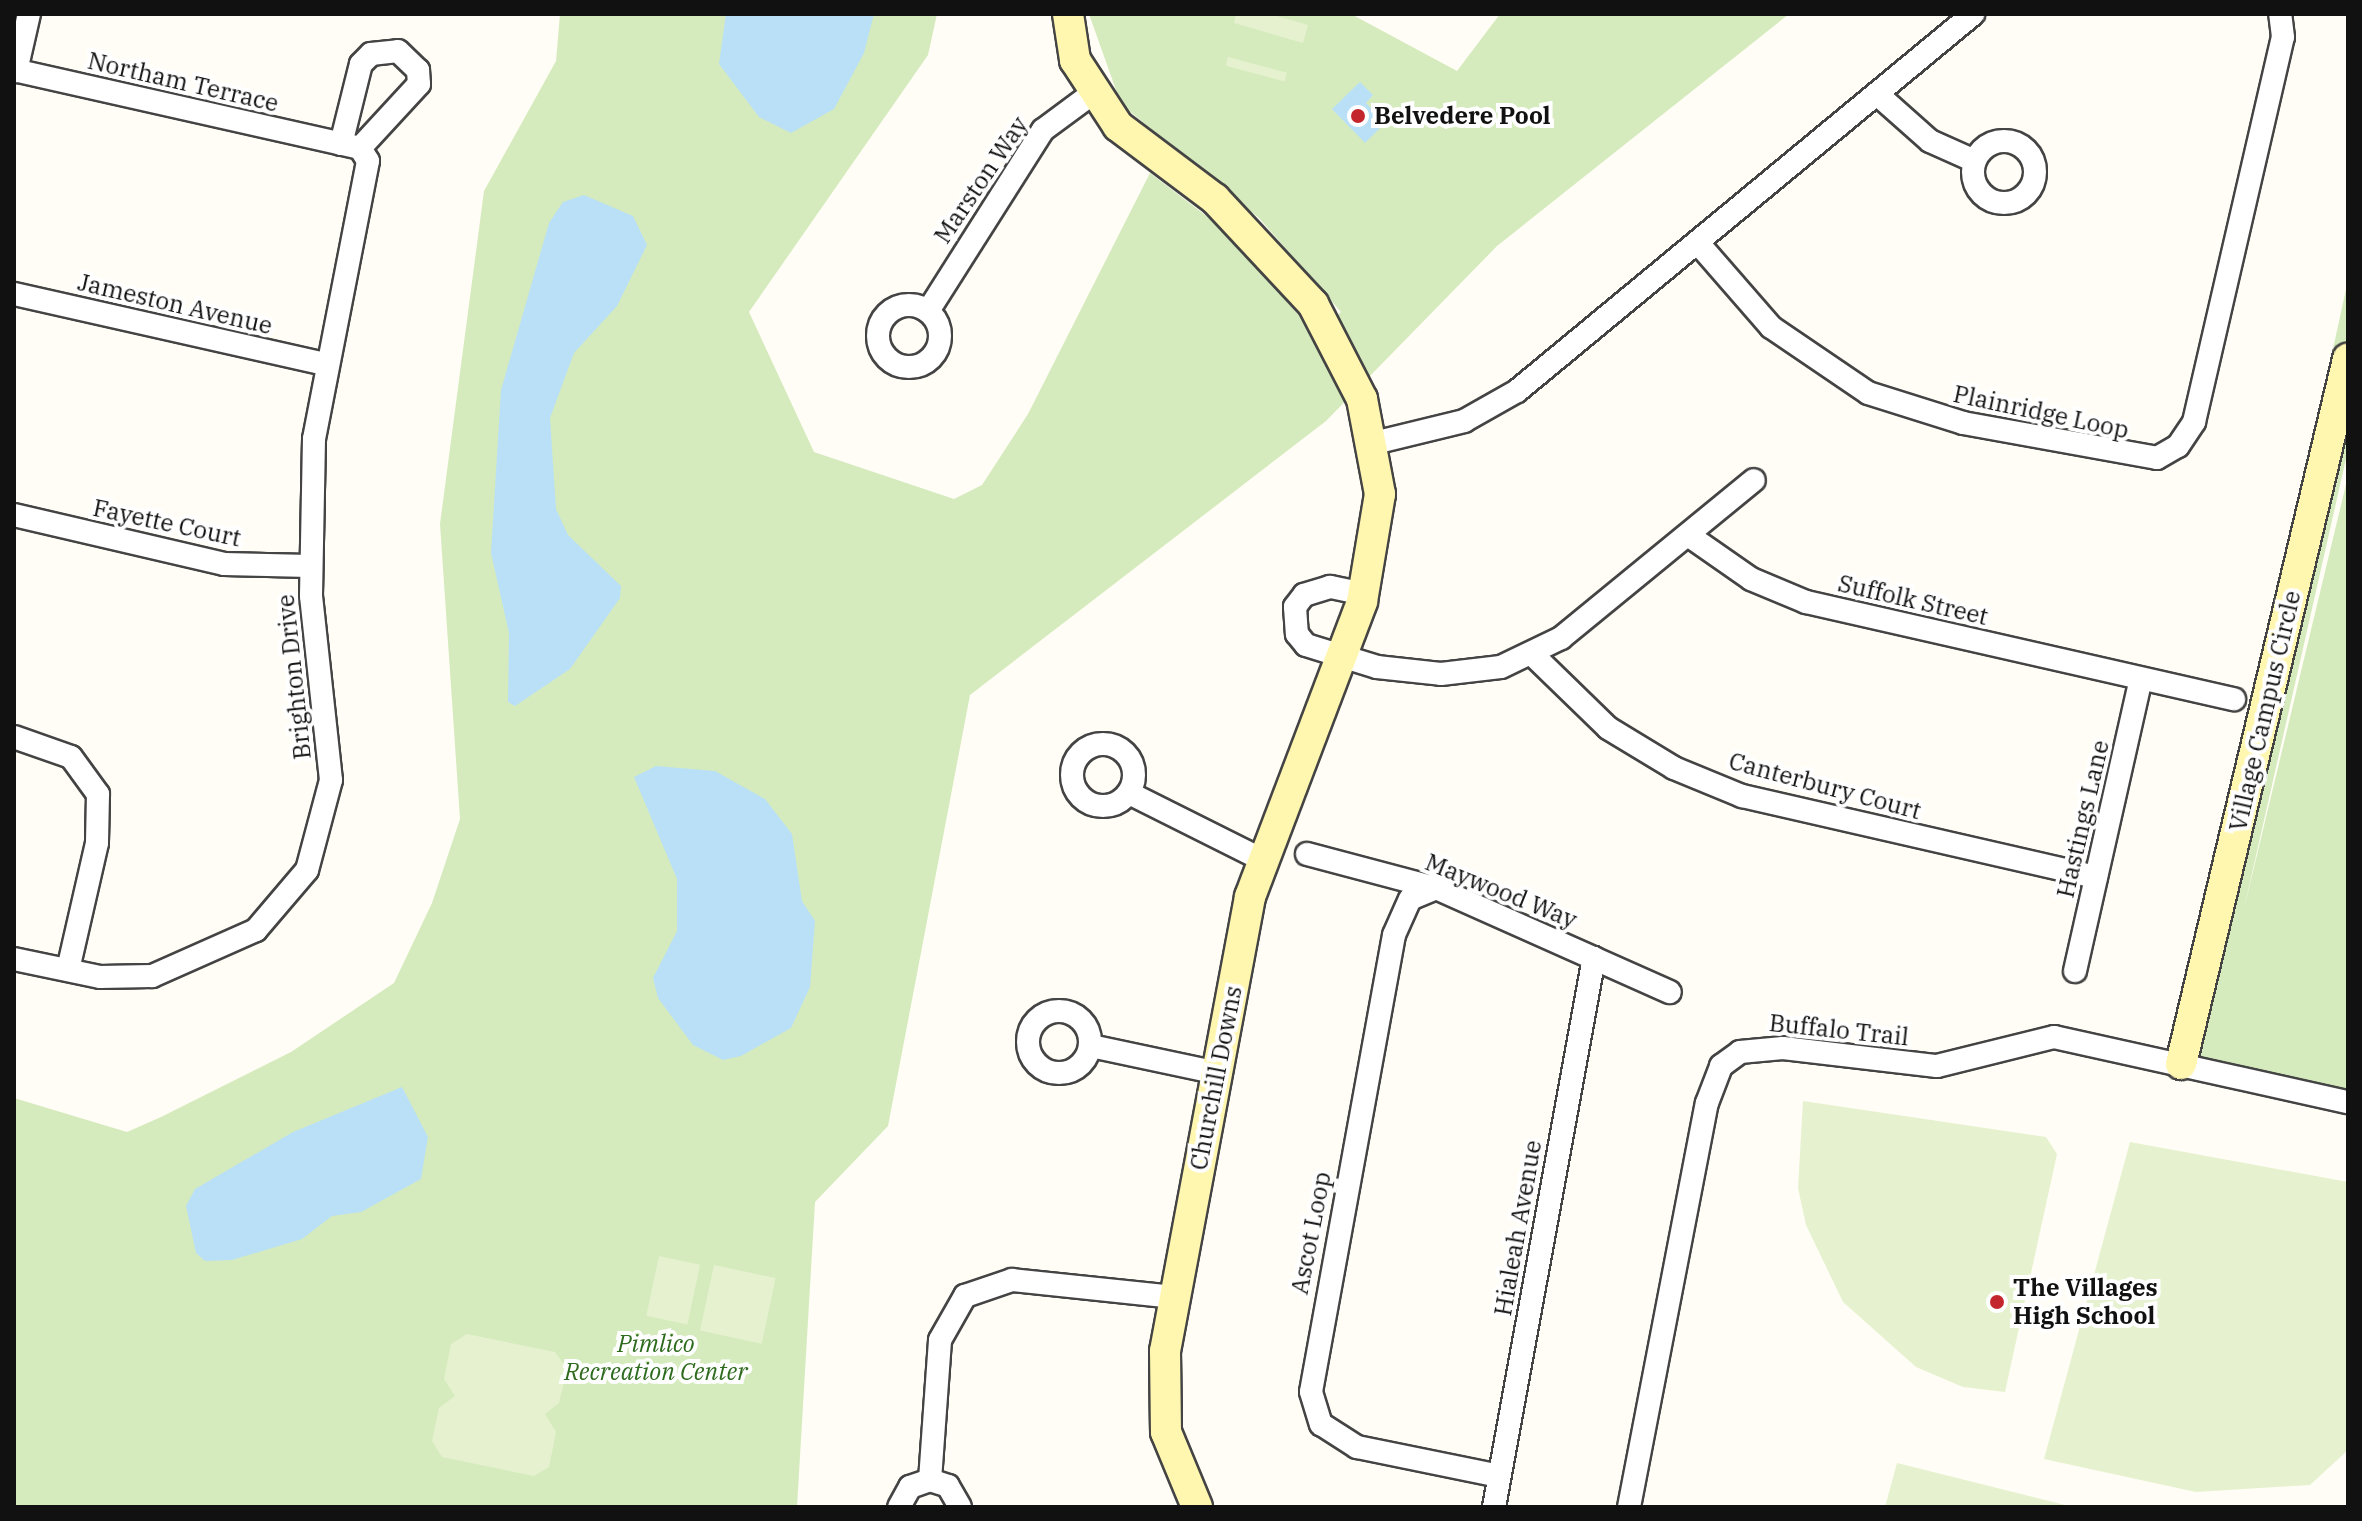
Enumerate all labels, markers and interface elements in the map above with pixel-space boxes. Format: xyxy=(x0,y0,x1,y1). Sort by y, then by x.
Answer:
street label: Northam Terrace xyxy=(85,46,281,118)
place label: Belvedere Pool xyxy=(1374,102,1551,130)
marker: Belvedere Pool xyxy=(1349,107,1367,125)
street label: Marston Way xyxy=(928,111,1034,249)
street label: Jameston Avenue xyxy=(75,268,275,340)
street label: Plainridge Loop xyxy=(1951,379,2131,445)
street label: Fayette Court xyxy=(90,493,244,553)
street label: Suffolk Street xyxy=(1835,569,1991,631)
street label: Village Campus Circle xyxy=(2223,588,2307,834)
street label: Brighton Drive xyxy=(271,593,317,761)
street label: Hastings Lane xyxy=(2051,737,2115,901)
street label: Canterbury Court xyxy=(1726,746,1924,826)
street label: Maywood Way xyxy=(1421,848,1581,934)
street label: Churchill Downs xyxy=(1184,984,1248,1172)
street label: Buffalo Trail xyxy=(1768,1008,1910,1052)
street label: Hialeah Avenue xyxy=(1488,1138,1548,1318)
street label: Ascot Loop xyxy=(1285,1169,1337,1297)
place label: The Villages High School xyxy=(2013,1274,2158,1330)
marker: The Villages High School xyxy=(1988,1293,2006,1311)
park label: Pimlico Recreation Center xyxy=(564,1330,748,1386)

